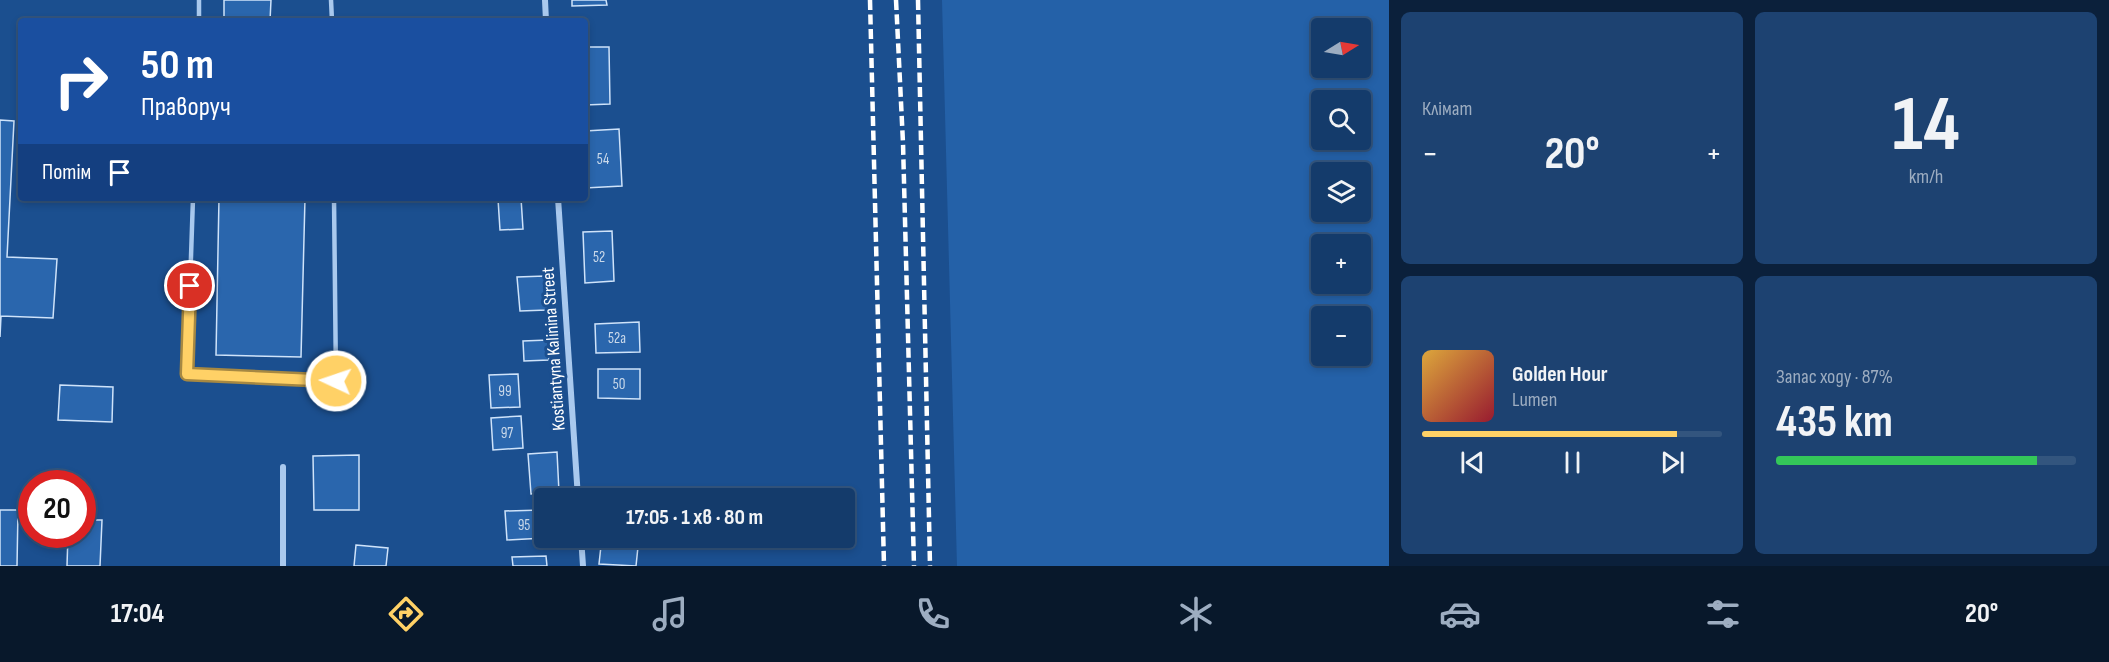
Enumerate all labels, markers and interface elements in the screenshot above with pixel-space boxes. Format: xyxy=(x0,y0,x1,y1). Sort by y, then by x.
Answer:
north arrow xyxy=(1311,18,1371,78)
map controls xyxy=(1311,18,1371,366)
text: 50 m xyxy=(141,40,214,91)
icon: right xyxy=(42,42,120,120)
text: 14 xyxy=(1892,79,1960,172)
button: search xyxy=(1311,90,1371,150)
text: Праворуч xyxy=(141,91,231,123)
text: Клімат xyxy=(1422,97,1472,121)
text: 20° xyxy=(1544,127,1600,182)
text: − xyxy=(1422,134,1438,174)
text: + xyxy=(1706,134,1722,174)
house number: 54 xyxy=(597,150,609,169)
icon: arrive xyxy=(103,156,136,189)
text: Потім xyxy=(42,159,91,186)
button: layers xyxy=(1311,162,1371,222)
text: km/h xyxy=(1909,165,1943,189)
button: + xyxy=(1311,234,1371,294)
house number: 52 xyxy=(593,248,605,267)
pin xyxy=(164,260,215,311)
street label: Kostiantyna Kalinina Street xyxy=(537,266,570,431)
icon: arrive xyxy=(173,269,206,302)
button: − xyxy=(1311,306,1371,366)
house number: 52а xyxy=(608,329,626,348)
position arrow xyxy=(304,349,368,413)
text: Golden Hour xyxy=(1512,361,1608,388)
text: Запас ходу · 87% xyxy=(1776,365,1893,389)
house number: 50 xyxy=(613,375,625,394)
house number: 99 xyxy=(498,382,512,401)
text: Lumen xyxy=(1512,388,1557,412)
text: 435 km xyxy=(1776,395,1893,450)
house number: 97 xyxy=(501,424,513,443)
icon: previous xyxy=(1456,446,1489,479)
icon: pause xyxy=(1556,446,1589,479)
icon: next xyxy=(1656,446,1689,479)
speed limit sign: 20 xyxy=(18,470,96,548)
text: 17:05 · 1 хв · 80 m xyxy=(626,504,763,531)
house number: 95 xyxy=(518,516,530,535)
icon: directions xyxy=(385,593,427,635)
icon: music xyxy=(649,593,691,635)
icon: phone xyxy=(912,593,954,635)
icon: climate xyxy=(1175,593,1217,635)
icon: car xyxy=(1439,593,1481,635)
icon: filters xyxy=(1702,593,1744,635)
text: 17:04 xyxy=(111,598,164,630)
text: 20° xyxy=(1965,598,1998,630)

